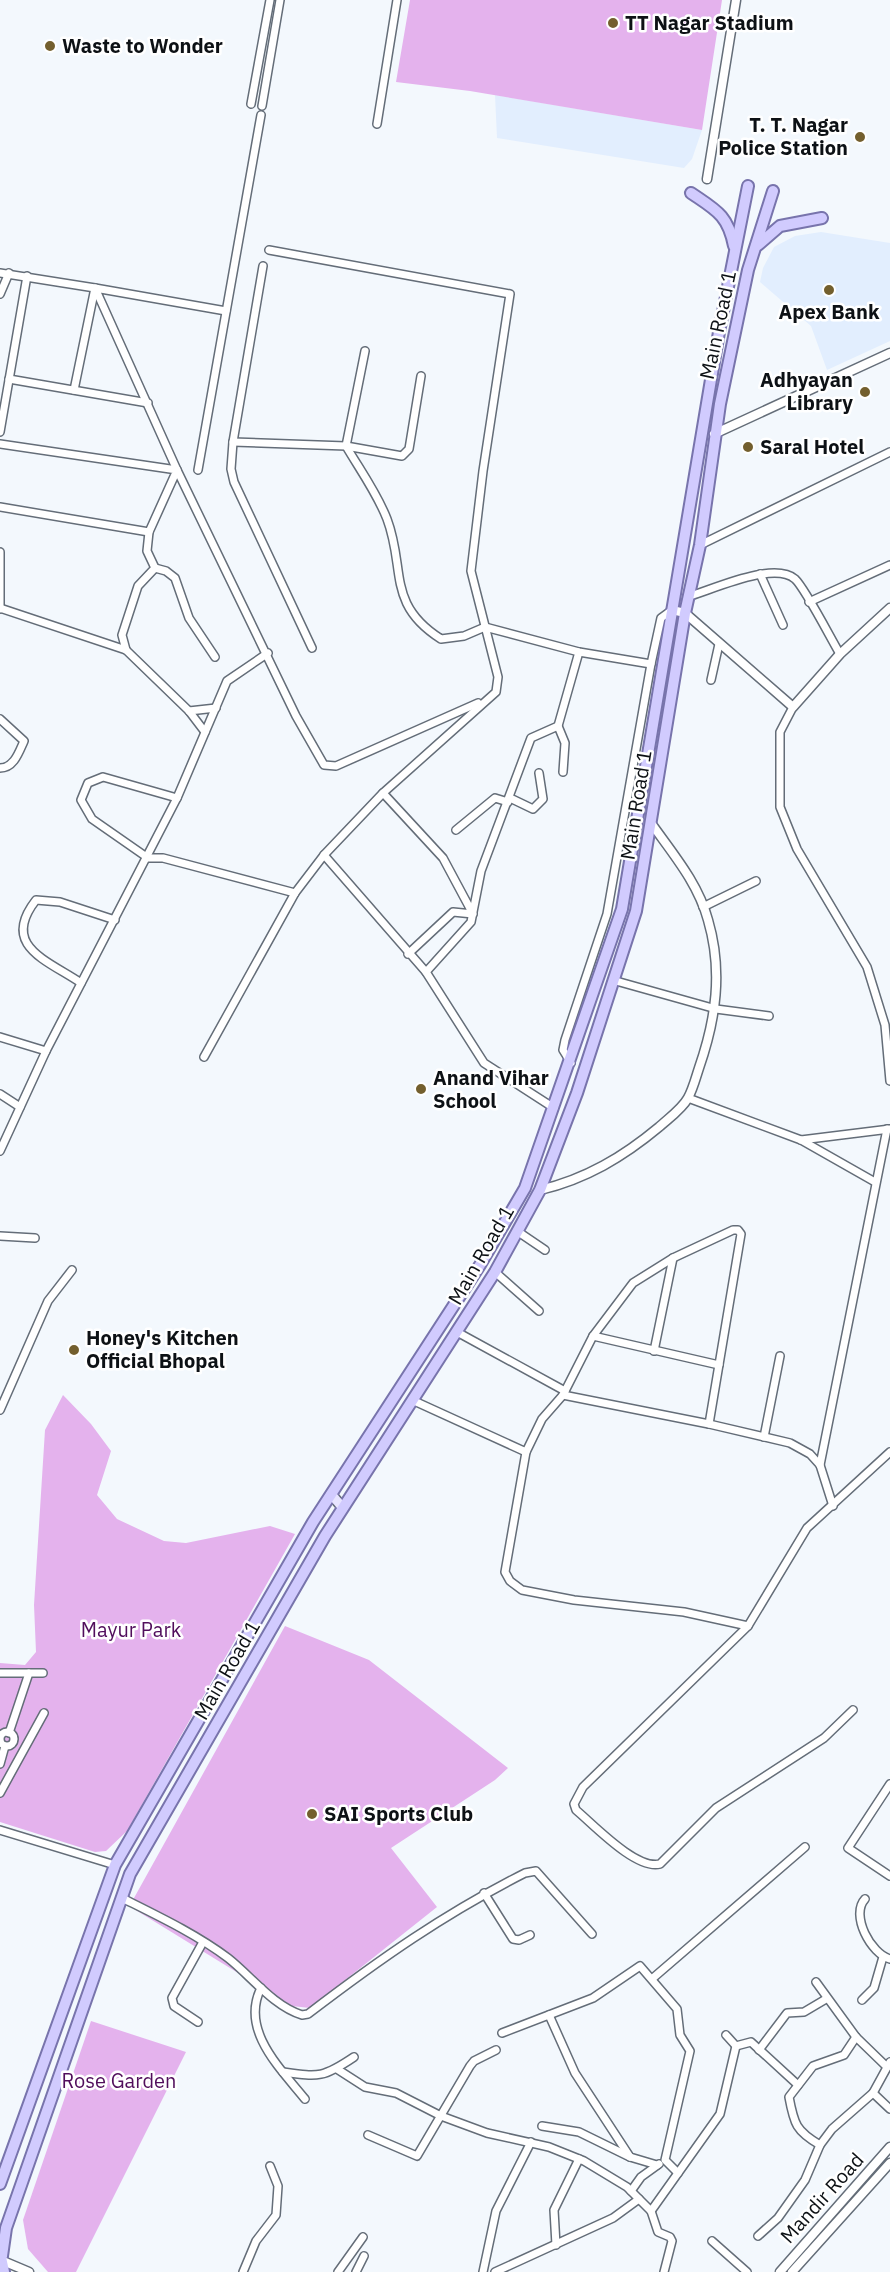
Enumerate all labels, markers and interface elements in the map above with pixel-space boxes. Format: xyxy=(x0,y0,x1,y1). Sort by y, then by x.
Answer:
place label: TT Nagar Stadium xyxy=(625,9,794,36)
marker: TT Nagar Stadium xyxy=(606,16,620,30)
place label: Waste to Wonder xyxy=(62,32,223,59)
marker: Waste to Wonder xyxy=(43,39,57,53)
place label: T. T. Nagar Police Station xyxy=(718,111,848,161)
marker: T. T. Nagar Police Station xyxy=(853,130,867,144)
street label: Main Road 1 xyxy=(693,268,742,382)
marker: Apex Bank xyxy=(822,283,836,297)
place label: Apex Bank xyxy=(779,298,880,325)
place label: Adhyayan Library xyxy=(760,366,853,416)
marker: Adhyayan Library xyxy=(858,385,872,399)
place label: Saral Hotel xyxy=(760,433,864,460)
marker: Saral Hotel xyxy=(741,440,755,454)
street label: Main Road 1 xyxy=(614,748,657,862)
place label: Anand Vihar School xyxy=(433,1064,549,1114)
marker: Anand Vihar School xyxy=(414,1082,428,1096)
street label: Main Road 1 xyxy=(441,1200,520,1309)
place label: Honey's Kitchen Official Bhopal xyxy=(86,1324,239,1374)
marker: Honey's Kitchen Official Bhopal xyxy=(67,1343,81,1357)
street label: Main Road 1 xyxy=(187,1615,266,1724)
park label: Mayur Park xyxy=(81,1616,182,1643)
place label: SAI Sports Club xyxy=(324,1800,473,1827)
marker: SAI Sports Club xyxy=(305,1807,319,1821)
park label: Rose Garden xyxy=(62,2067,176,2094)
street label: Mandir Road xyxy=(774,2147,869,2249)

